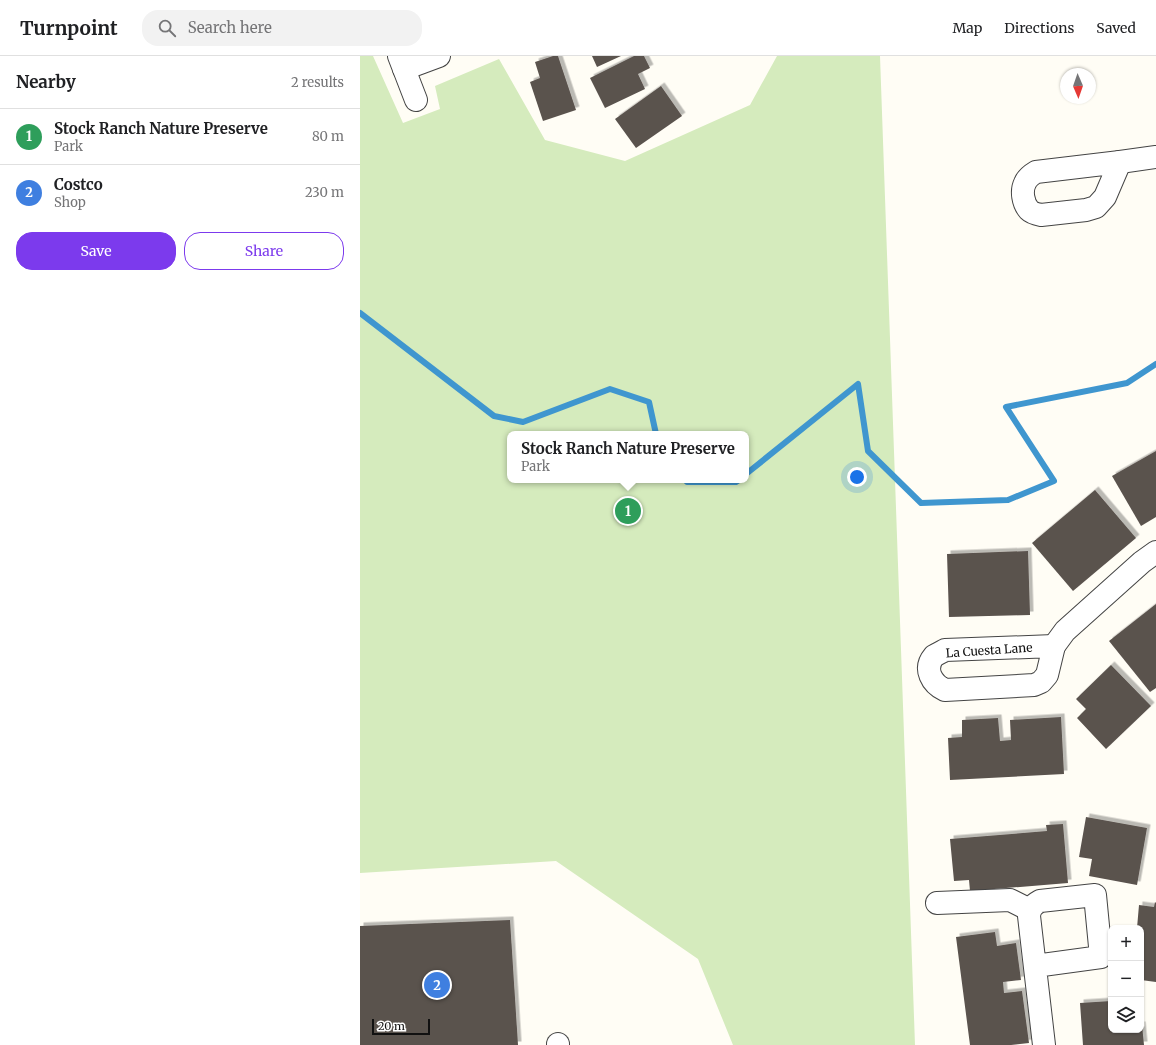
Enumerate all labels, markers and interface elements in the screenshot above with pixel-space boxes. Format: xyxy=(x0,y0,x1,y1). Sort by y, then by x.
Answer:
search box xyxy=(142,10,422,46)
text: Turnpoint xyxy=(20,16,118,40)
icon: search xyxy=(156,17,178,39)
text: Search here xyxy=(188,18,272,37)
text: Map xyxy=(952,19,982,37)
text: Directions xyxy=(1004,19,1074,37)
text: Saved xyxy=(1096,19,1136,37)
north arrow xyxy=(1060,68,1096,104)
text: Nearby xyxy=(16,71,76,93)
text: 2 results xyxy=(291,74,344,91)
text: Stock Ranch Nature Preserve xyxy=(54,119,268,138)
text: 1 xyxy=(26,128,32,145)
text: 80 m xyxy=(312,128,344,145)
text: Park xyxy=(54,138,83,155)
text: Costco xyxy=(54,175,103,194)
text: 2 xyxy=(25,184,33,201)
text: 230 m xyxy=(305,184,344,201)
text: Shop xyxy=(54,194,86,211)
button: Save xyxy=(16,232,176,270)
button: Share xyxy=(184,232,344,270)
popup xyxy=(507,431,749,483)
text: Stock Ranch Nature Preserve xyxy=(521,439,735,458)
text: Park xyxy=(521,458,550,475)
your location xyxy=(847,467,867,487)
pin: 1 xyxy=(615,496,641,526)
street label: La Cuesta Lane xyxy=(945,639,1033,661)
map controls xyxy=(1108,925,1144,1033)
button: + xyxy=(1108,925,1144,961)
button: − xyxy=(1108,961,1144,997)
pin: 2 xyxy=(424,970,450,1000)
button: layers xyxy=(1108,997,1144,1033)
scale bar xyxy=(372,1017,430,1036)
text: 20 m xyxy=(378,1019,405,1033)

